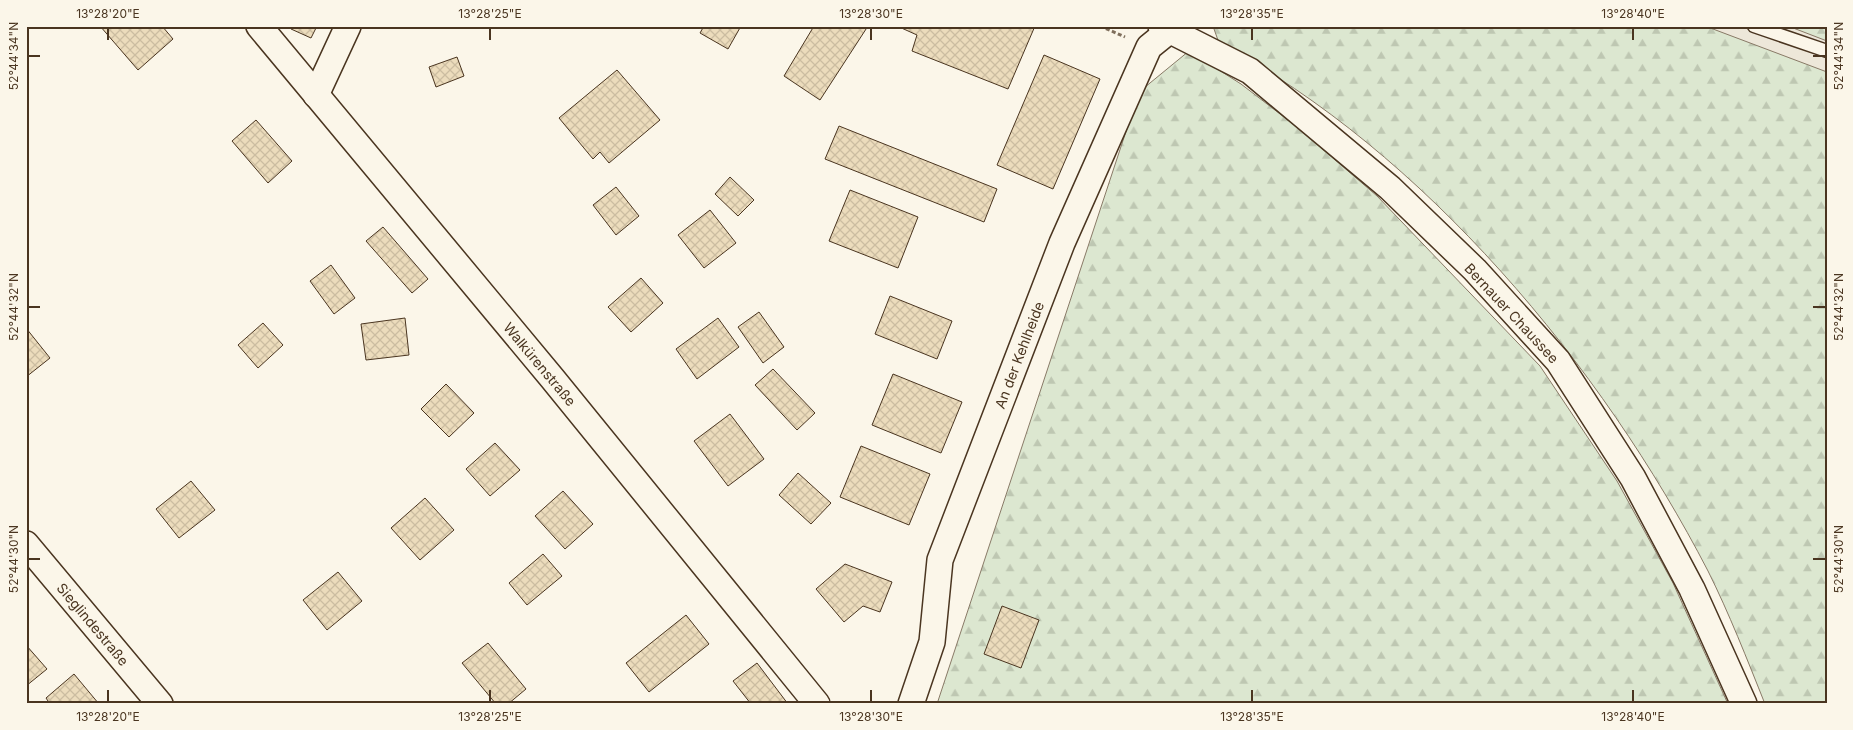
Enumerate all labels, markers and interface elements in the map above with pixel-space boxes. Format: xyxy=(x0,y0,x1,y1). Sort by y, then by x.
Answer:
text: 13°28'20"E xyxy=(76,6,140,21)
text: 13°28'25"E xyxy=(458,6,522,21)
text: 13°28'30"E xyxy=(839,6,903,21)
text: 13°28'35"E xyxy=(1220,6,1284,21)
text: 13°28'40"E xyxy=(1601,6,1665,21)
text: 52°44'34"N xyxy=(6,22,21,90)
text: 52°44'34"N xyxy=(1831,22,1846,90)
street label: Bernauer Chaussee xyxy=(1461,260,1563,366)
text: 52°44'32"N xyxy=(6,273,21,341)
text: 52°44'32"N xyxy=(1831,273,1846,341)
street label: An der Kehlheide xyxy=(991,299,1047,411)
street label: Walkürenstraße xyxy=(500,319,580,409)
text: 52°44'30"N xyxy=(6,525,21,593)
text: 52°44'30"N xyxy=(1831,525,1846,593)
street label: Sieglindestraße xyxy=(53,579,133,669)
text: 13°28'20"E xyxy=(76,709,140,724)
text: 13°28'25"E xyxy=(458,709,522,724)
text: 13°28'30"E xyxy=(839,709,903,724)
text: 13°28'35"E xyxy=(1220,709,1284,724)
text: 13°28'40"E xyxy=(1601,709,1665,724)

